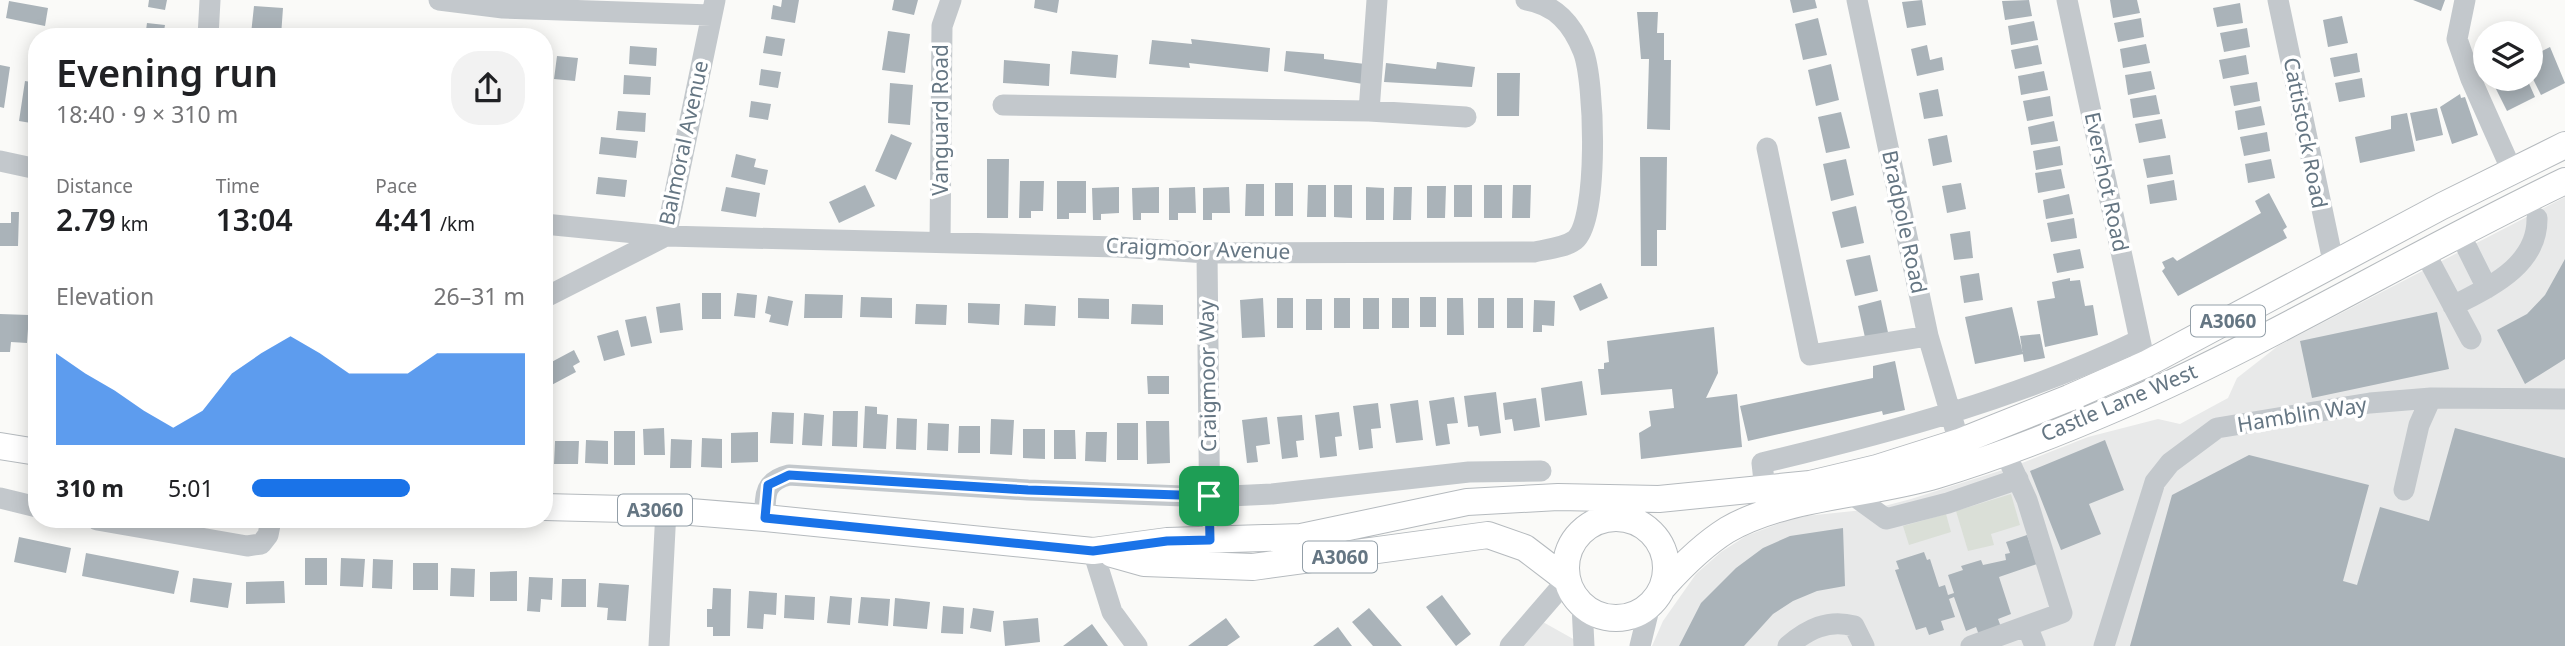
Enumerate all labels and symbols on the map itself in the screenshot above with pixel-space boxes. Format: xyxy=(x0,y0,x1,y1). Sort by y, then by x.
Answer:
street label: Vanguard Road xyxy=(926,44,954,196)
street label: Cattistock Road xyxy=(2278,55,2334,211)
street label: Balmoral Avenue xyxy=(652,58,714,228)
street label: Evershot Road xyxy=(2079,109,2135,254)
street label: Bradpole Road xyxy=(1876,148,1934,296)
street label: Craigmoor Avenue xyxy=(1105,231,1291,265)
street label: Craigmoor Way xyxy=(1192,299,1222,452)
road number: A3060 xyxy=(2191,306,2265,336)
street label: Castle Lane West xyxy=(2036,356,2201,448)
street label: Hamblin Way xyxy=(2235,390,2369,438)
pin xyxy=(1179,466,1239,526)
road number: A3060 xyxy=(618,495,692,526)
road number: A3060 xyxy=(1303,542,1377,572)

